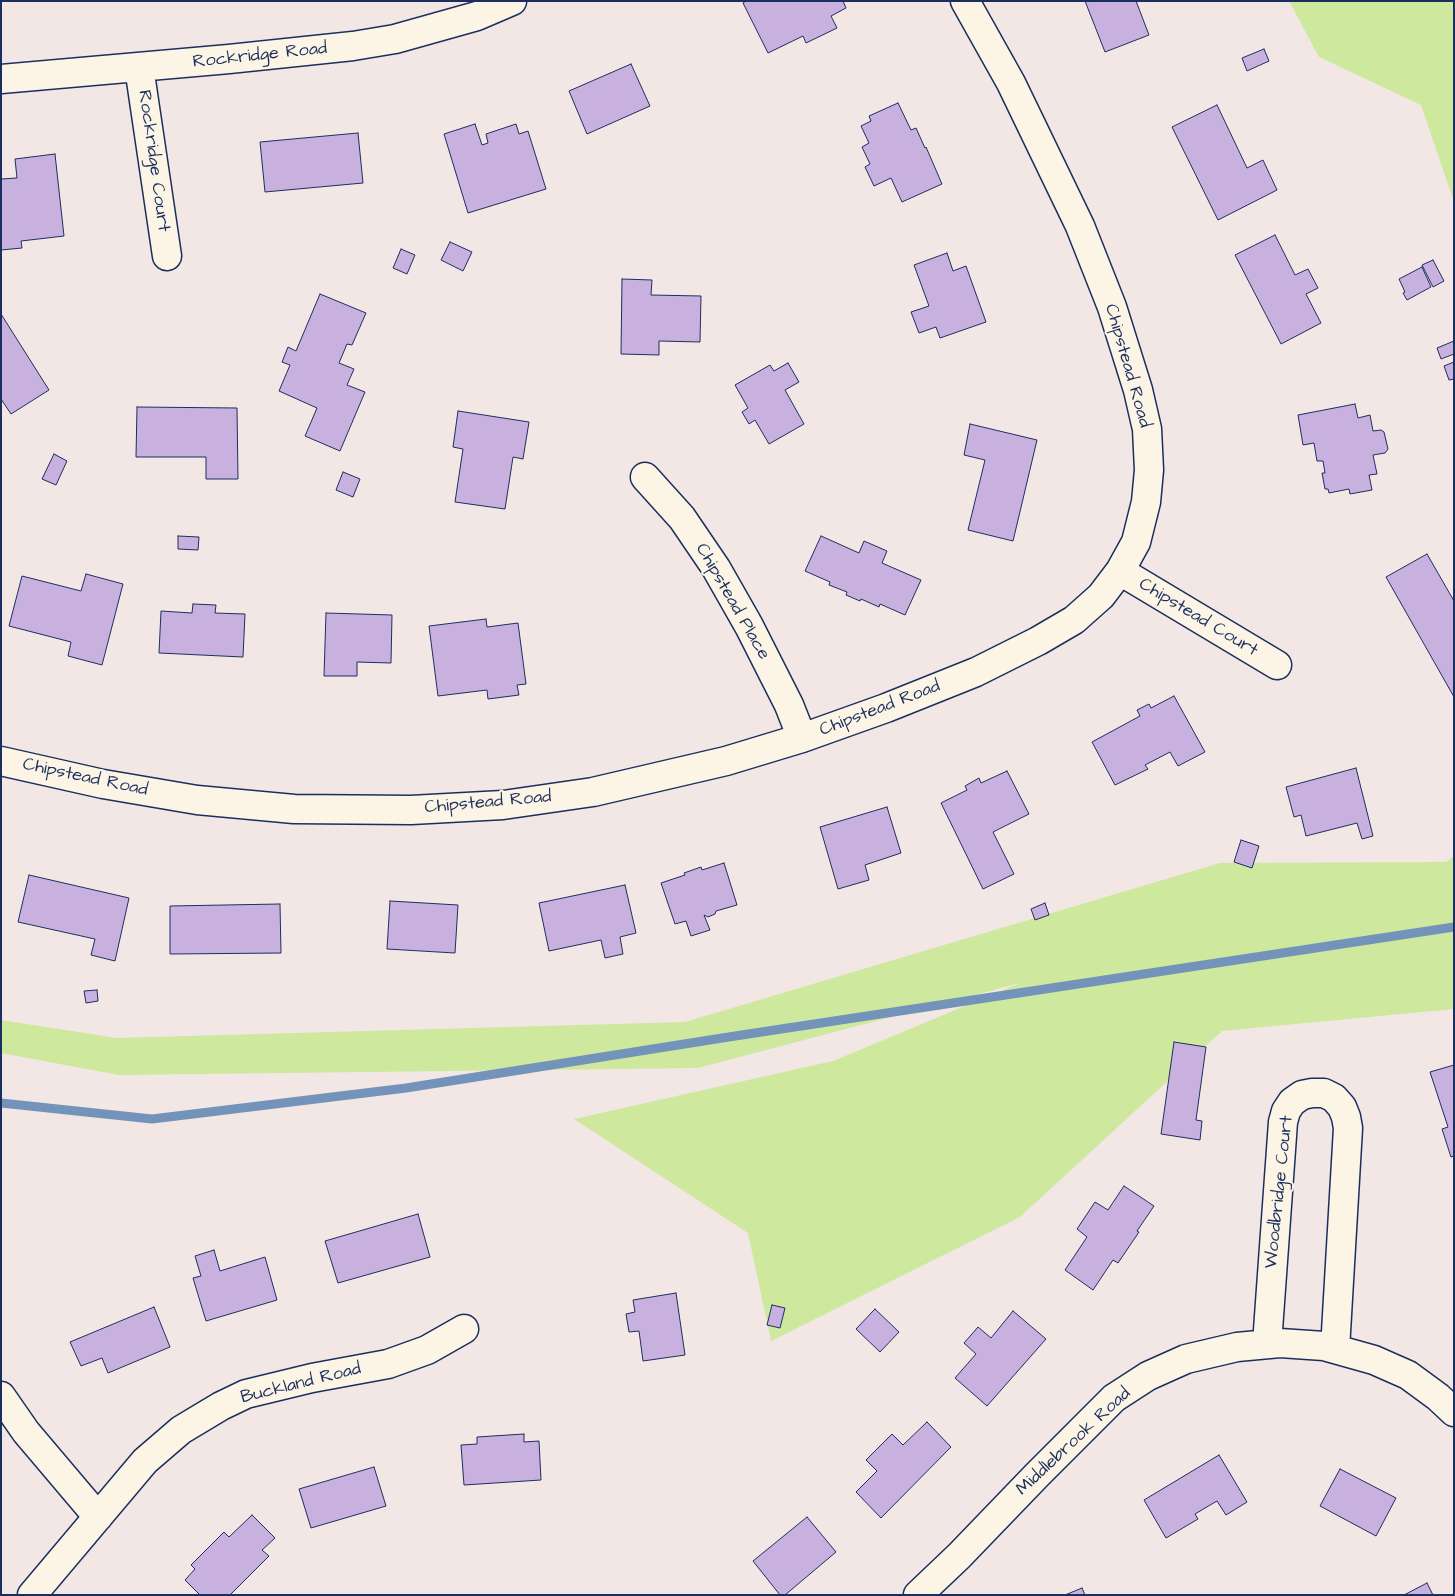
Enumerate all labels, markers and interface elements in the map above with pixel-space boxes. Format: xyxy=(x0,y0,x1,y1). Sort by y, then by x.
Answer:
street label: Rockridge Road xyxy=(192,38,328,74)
street label: Rockridge Court xyxy=(132,89,174,233)
street label: Chipstead Road xyxy=(1099,302,1155,430)
street label: Chipstead Place xyxy=(690,540,774,664)
street label: Chipstead Court xyxy=(1134,574,1262,662)
street label: Chipstead Road xyxy=(817,676,943,742)
street label: Chipstead Road xyxy=(20,754,150,802)
street label: Chipstead Road xyxy=(424,787,552,819)
street label: Woodbridge Court xyxy=(1261,1114,1299,1270)
street label: Buckland Road xyxy=(239,1359,363,1409)
street label: Middlebrook Road xyxy=(1012,1383,1136,1501)

